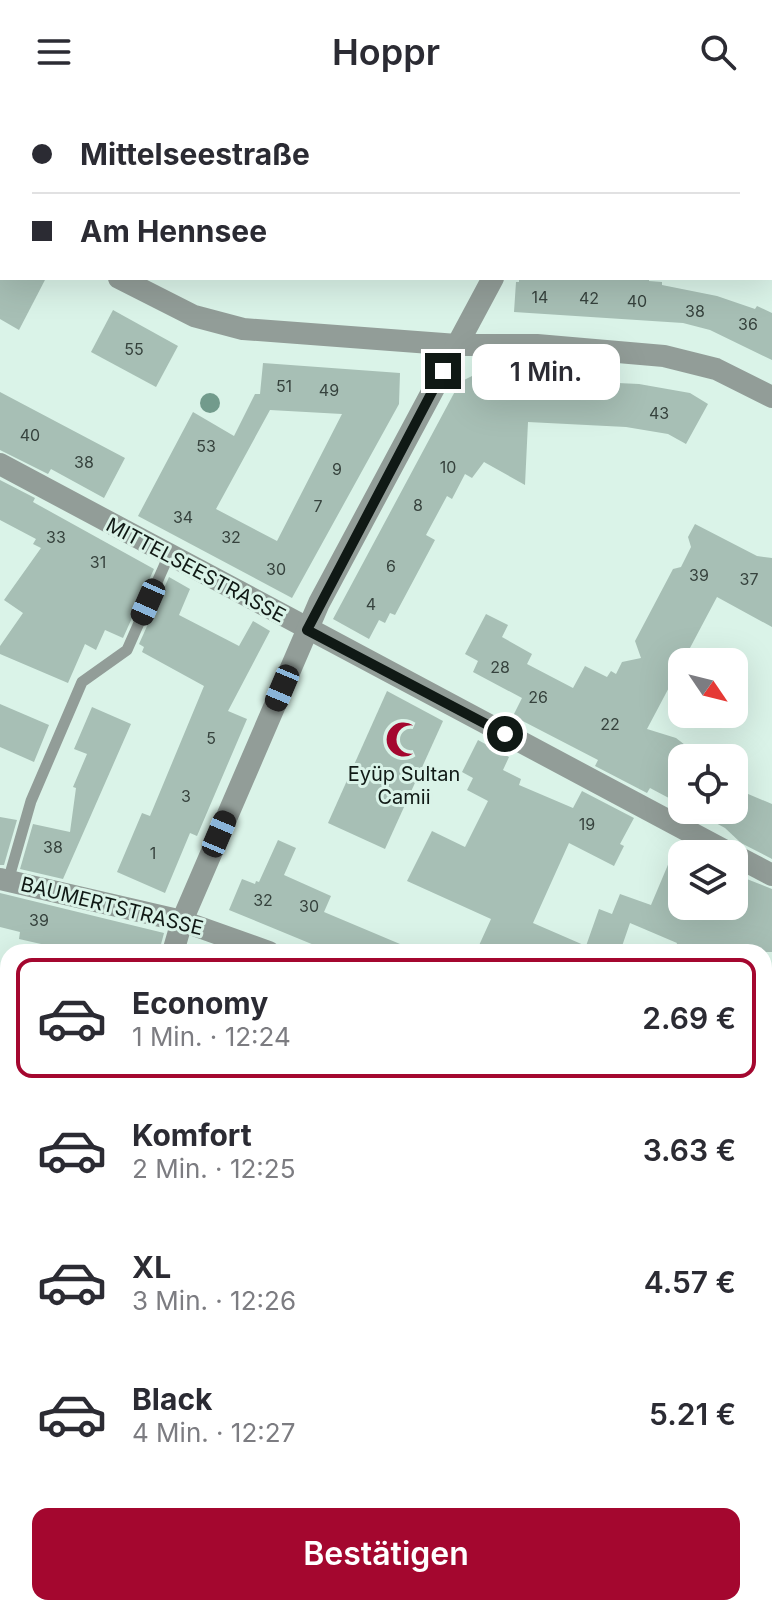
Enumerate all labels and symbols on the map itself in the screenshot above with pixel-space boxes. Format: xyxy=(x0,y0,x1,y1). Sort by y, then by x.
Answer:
house number: 14 xyxy=(532,287,548,307)
house number: 42 xyxy=(579,288,599,308)
house number: 40 xyxy=(627,291,647,311)
house number: 38 xyxy=(685,301,705,321)
house number: 36 xyxy=(738,314,758,334)
house number: 55 xyxy=(124,339,144,359)
callout: 1 Min. xyxy=(471,343,619,399)
route end xyxy=(425,353,461,389)
house number: 51 xyxy=(276,376,292,396)
house number: 49 xyxy=(319,380,339,400)
house number: 43 xyxy=(649,403,669,423)
house number: 40 xyxy=(20,425,40,445)
house number: 53 xyxy=(196,436,216,456)
house number: 38 xyxy=(74,452,94,472)
house number: 10 xyxy=(440,457,456,477)
house number: 9 xyxy=(332,459,342,479)
house number: 8 xyxy=(413,495,423,515)
house number: 7 xyxy=(313,496,323,516)
house number: 34 xyxy=(173,507,193,527)
street label: MITTELSEESTRASSE xyxy=(102,513,290,627)
house number: 33 xyxy=(46,527,66,547)
house number: 32 xyxy=(221,527,241,547)
house number: 31 xyxy=(90,552,106,572)
house number: 6 xyxy=(386,556,396,576)
house number: 30 xyxy=(266,559,286,579)
house number: 39 xyxy=(689,565,709,585)
house number: 37 xyxy=(740,569,758,589)
car xyxy=(127,575,169,629)
house number: 4 xyxy=(366,594,376,614)
north arrow xyxy=(668,648,748,728)
house number: 28 xyxy=(490,657,510,677)
car xyxy=(262,661,302,715)
house number: 26 xyxy=(528,687,548,707)
house number: 22 xyxy=(600,714,620,734)
route start xyxy=(487,716,523,752)
mosque icon: Eyüp Sultan Camii xyxy=(385,720,423,758)
house number: 5 xyxy=(206,728,216,748)
place label: Eyüp Sultan Camii xyxy=(348,762,460,809)
house number: 3 xyxy=(181,786,191,806)
car xyxy=(199,807,239,861)
house number: 19 xyxy=(579,814,595,834)
house number: 38 xyxy=(43,837,63,857)
house number: 1 xyxy=(150,843,156,863)
street label: BAUMERTSTRASSE xyxy=(18,872,206,940)
house number: 32 xyxy=(253,890,273,910)
house number: 30 xyxy=(299,896,319,916)
house number: 39 xyxy=(29,910,49,930)

